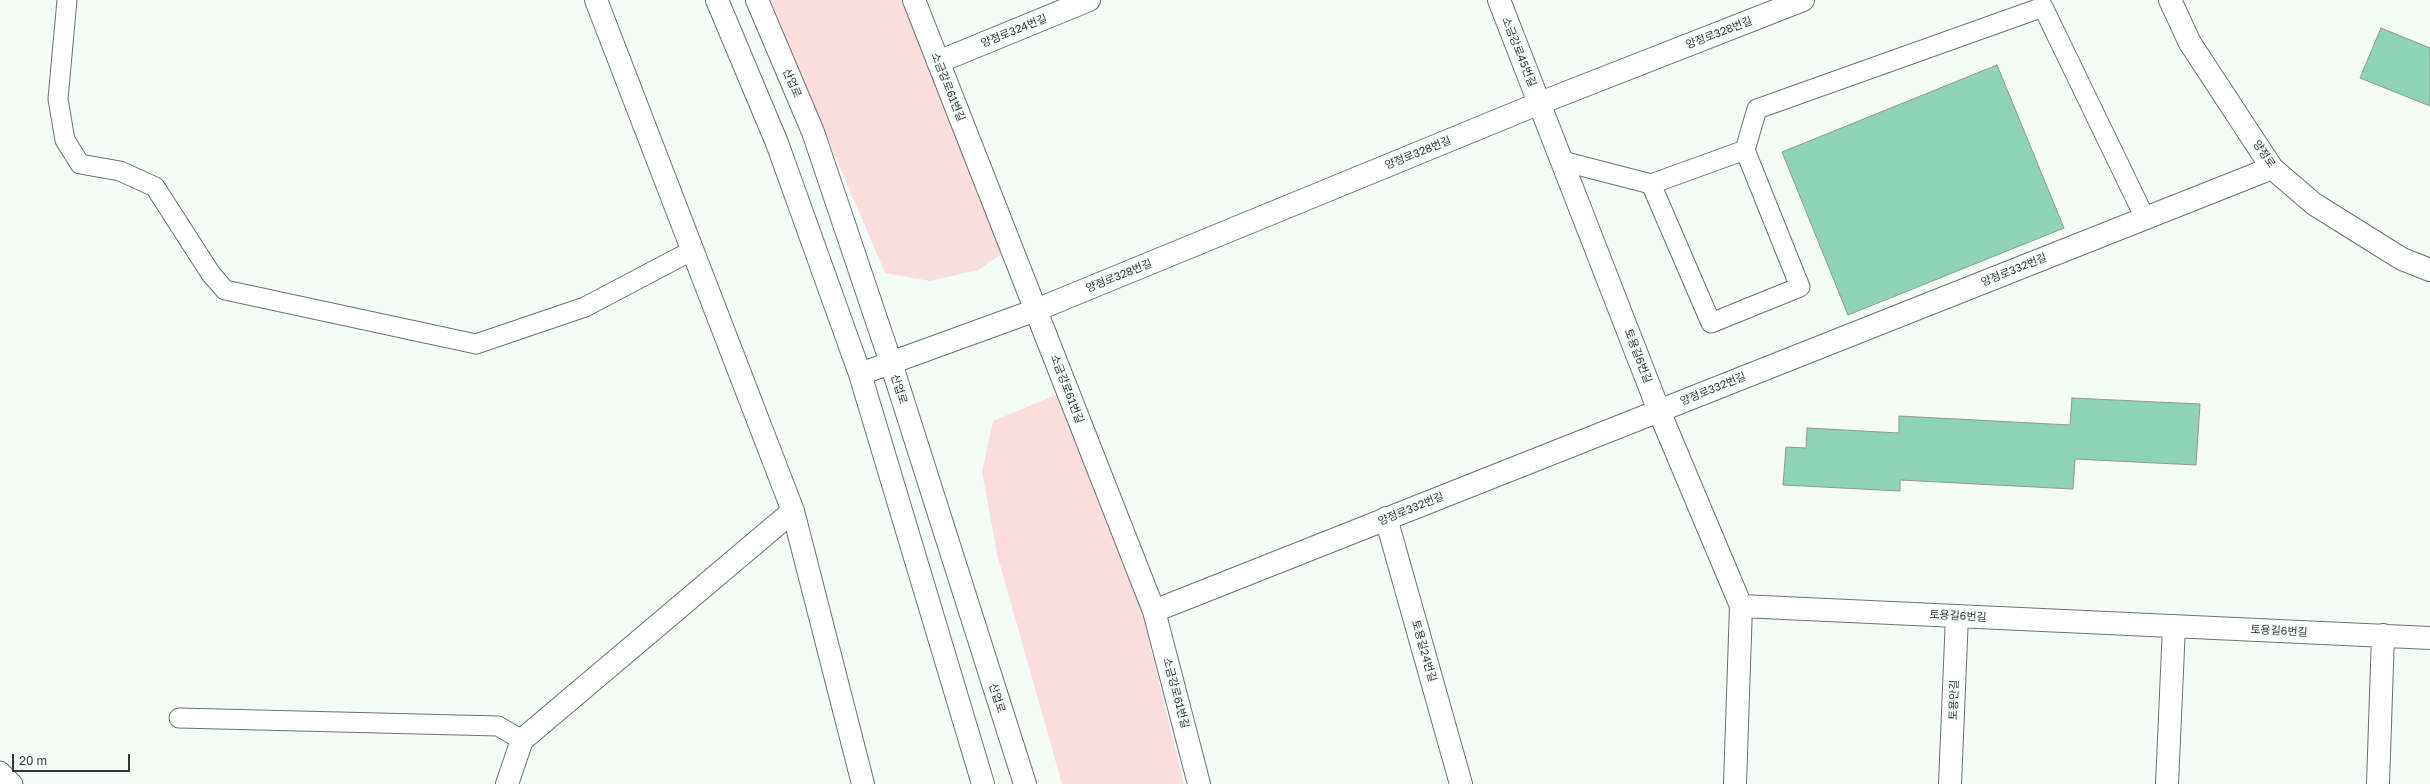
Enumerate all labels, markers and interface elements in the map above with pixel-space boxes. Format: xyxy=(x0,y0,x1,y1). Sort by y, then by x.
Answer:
street label: 양정로324번길 xyxy=(979,12,1049,50)
street label: 양정로328번길 xyxy=(1684,14,1754,52)
street label: 소금강로45번길 xyxy=(1499,15,1539,89)
street label: 소금강로61번길 xyxy=(928,51,968,123)
street label: 산업로 xyxy=(780,66,804,100)
street label: 양정로328번길 xyxy=(1383,134,1453,172)
street label: 양정로 xyxy=(2250,138,2278,170)
street label: 양정로332번길 xyxy=(1979,251,2049,289)
street label: 양정로328번길 xyxy=(1084,257,1154,295)
street label: 토용길6번길 xyxy=(1622,327,1654,385)
street label: 소금강로61번길 xyxy=(1048,353,1086,425)
street label: 양정로332번길 xyxy=(1678,370,1748,408)
street label: 산업로 xyxy=(888,373,910,405)
street label: 양정로332번길 xyxy=(1376,490,1446,528)
street label: 토용길6번길 xyxy=(1929,608,1987,624)
street label: 토용길24번길 xyxy=(1409,619,1439,683)
street label: 토용길6번길 xyxy=(2250,623,2308,639)
street label: 소금강로61번길 xyxy=(1160,656,1192,730)
street label: 토용안길 xyxy=(1947,680,1961,720)
street label: 산업로 xyxy=(986,682,1008,714)
scale bar xyxy=(14,746,132,772)
text: 20 m xyxy=(19,753,47,768)

